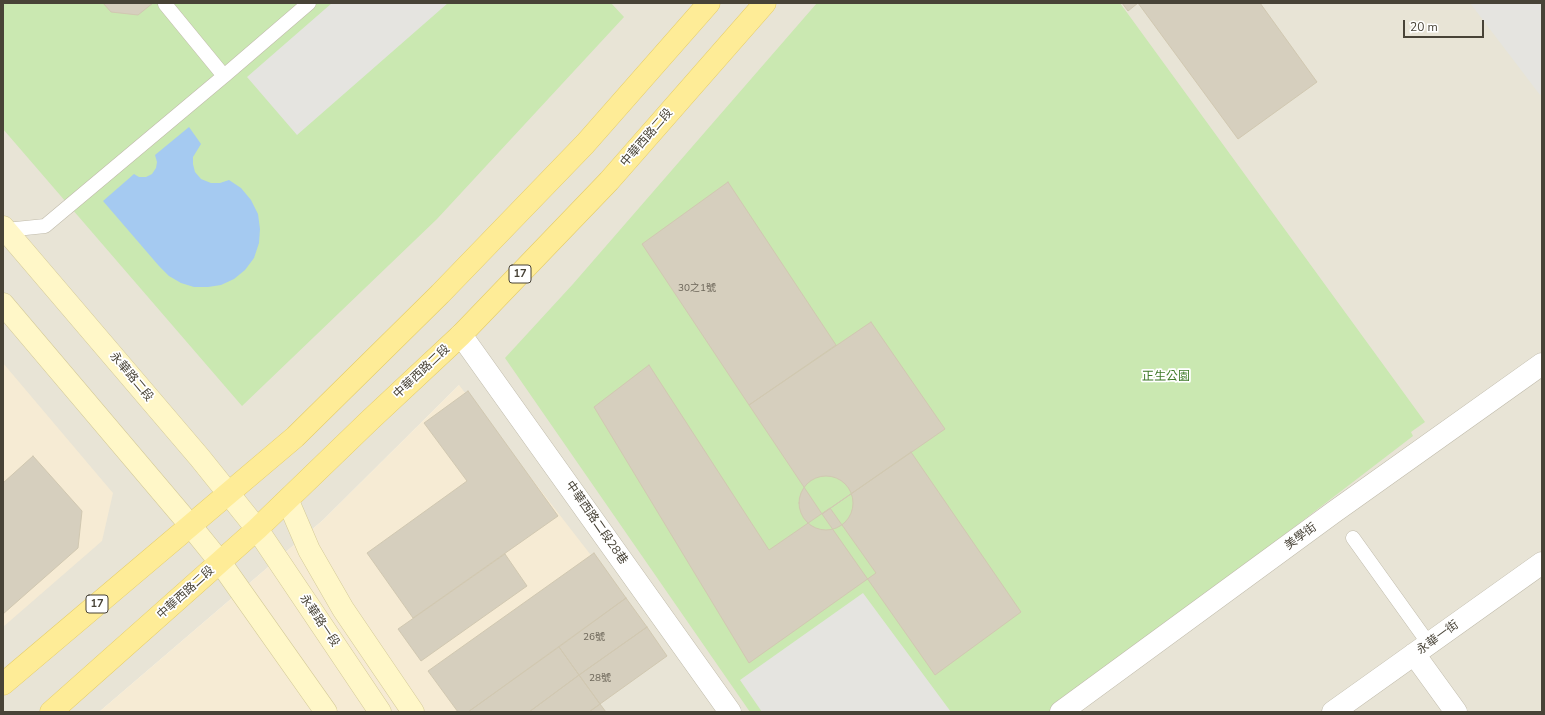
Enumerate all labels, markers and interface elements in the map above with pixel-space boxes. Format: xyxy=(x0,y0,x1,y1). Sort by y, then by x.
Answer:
scale bar xyxy=(1405,12,1486,38)
text: 20 m xyxy=(1410,19,1438,35)
street label: 中華西路二段 xyxy=(618,106,676,170)
road number: 17 xyxy=(509,265,531,283)
house number: 30之1號 xyxy=(678,283,716,295)
street label: 中華西路二段 xyxy=(391,342,453,402)
street label: 永華路二段 xyxy=(106,349,156,405)
park label: 正生公園 xyxy=(1142,370,1190,384)
street label: 中華西路二段28巷 xyxy=(562,479,630,567)
street label: 美學街 xyxy=(1282,521,1320,553)
street label: 中華西路二段 xyxy=(154,564,218,622)
street label: 永華路一段 xyxy=(296,592,342,650)
road number: 17 xyxy=(86,595,108,613)
street label: 永華一街 xyxy=(1414,618,1462,658)
house number: 26號 xyxy=(583,632,605,644)
house number: 28號 xyxy=(589,673,611,685)

